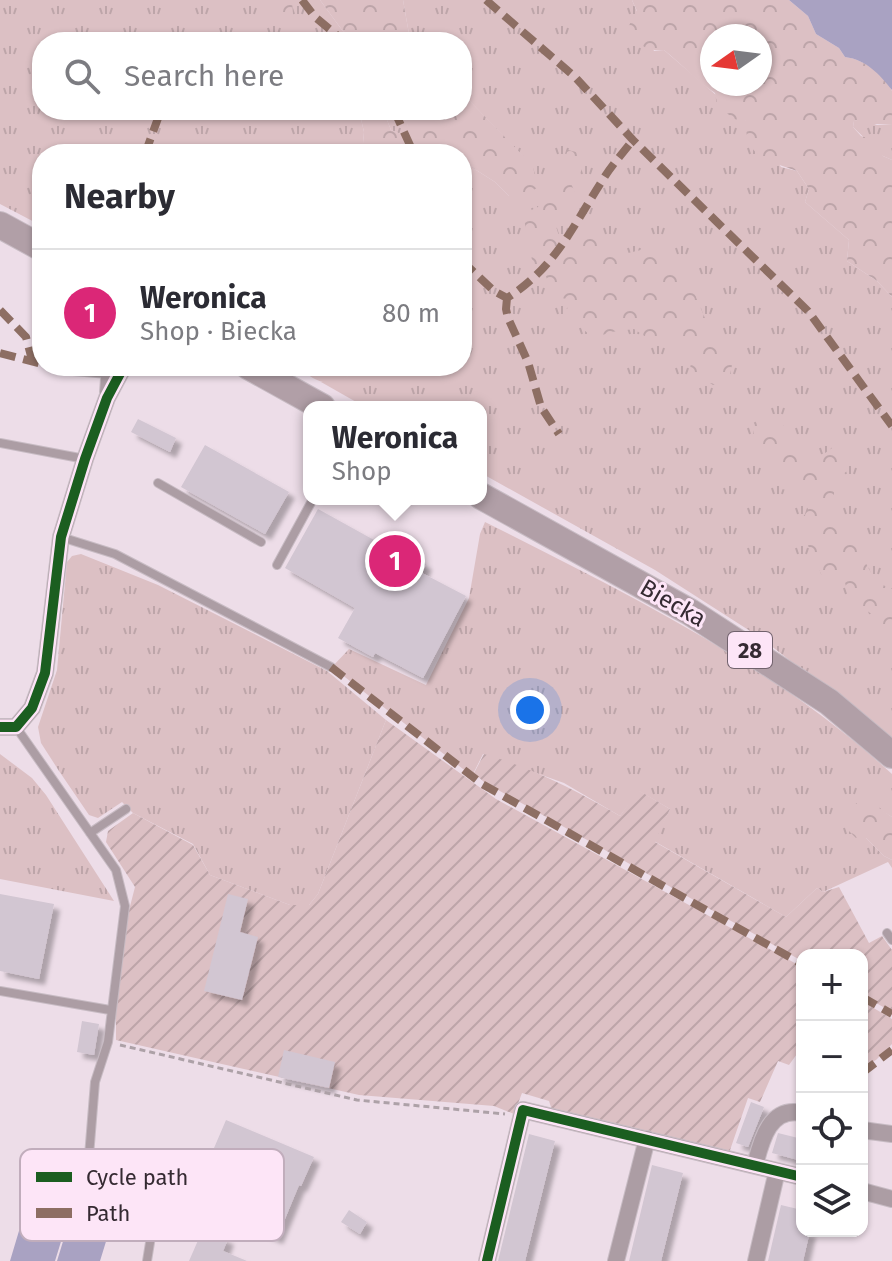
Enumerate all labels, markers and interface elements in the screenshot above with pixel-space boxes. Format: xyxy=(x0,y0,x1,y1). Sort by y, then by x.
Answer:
north arrow xyxy=(700,24,772,96)
search box xyxy=(32,32,472,120)
icon: search xyxy=(60,54,104,98)
text: Search here xyxy=(124,58,284,94)
text: Nearby xyxy=(64,176,175,217)
text: Weronica xyxy=(140,280,267,316)
text: 1 xyxy=(84,298,96,329)
text: 80 m xyxy=(382,298,440,329)
text: Shop · Biecka xyxy=(140,316,297,347)
popup xyxy=(303,401,487,505)
text: Weronica xyxy=(332,420,458,456)
text: Shop xyxy=(332,456,392,487)
pin: 1 xyxy=(369,531,421,591)
street label: Biecka xyxy=(635,573,711,633)
road number: 28 xyxy=(728,632,772,668)
your location xyxy=(510,690,550,730)
map controls xyxy=(796,949,868,1237)
button: + xyxy=(796,949,868,1021)
button: − xyxy=(796,1021,868,1093)
button: locate xyxy=(796,1093,868,1165)
legend xyxy=(20,1149,284,1241)
text: Cycle path xyxy=(86,1164,188,1191)
button: layers xyxy=(796,1165,868,1237)
text: Path xyxy=(86,1200,130,1227)

